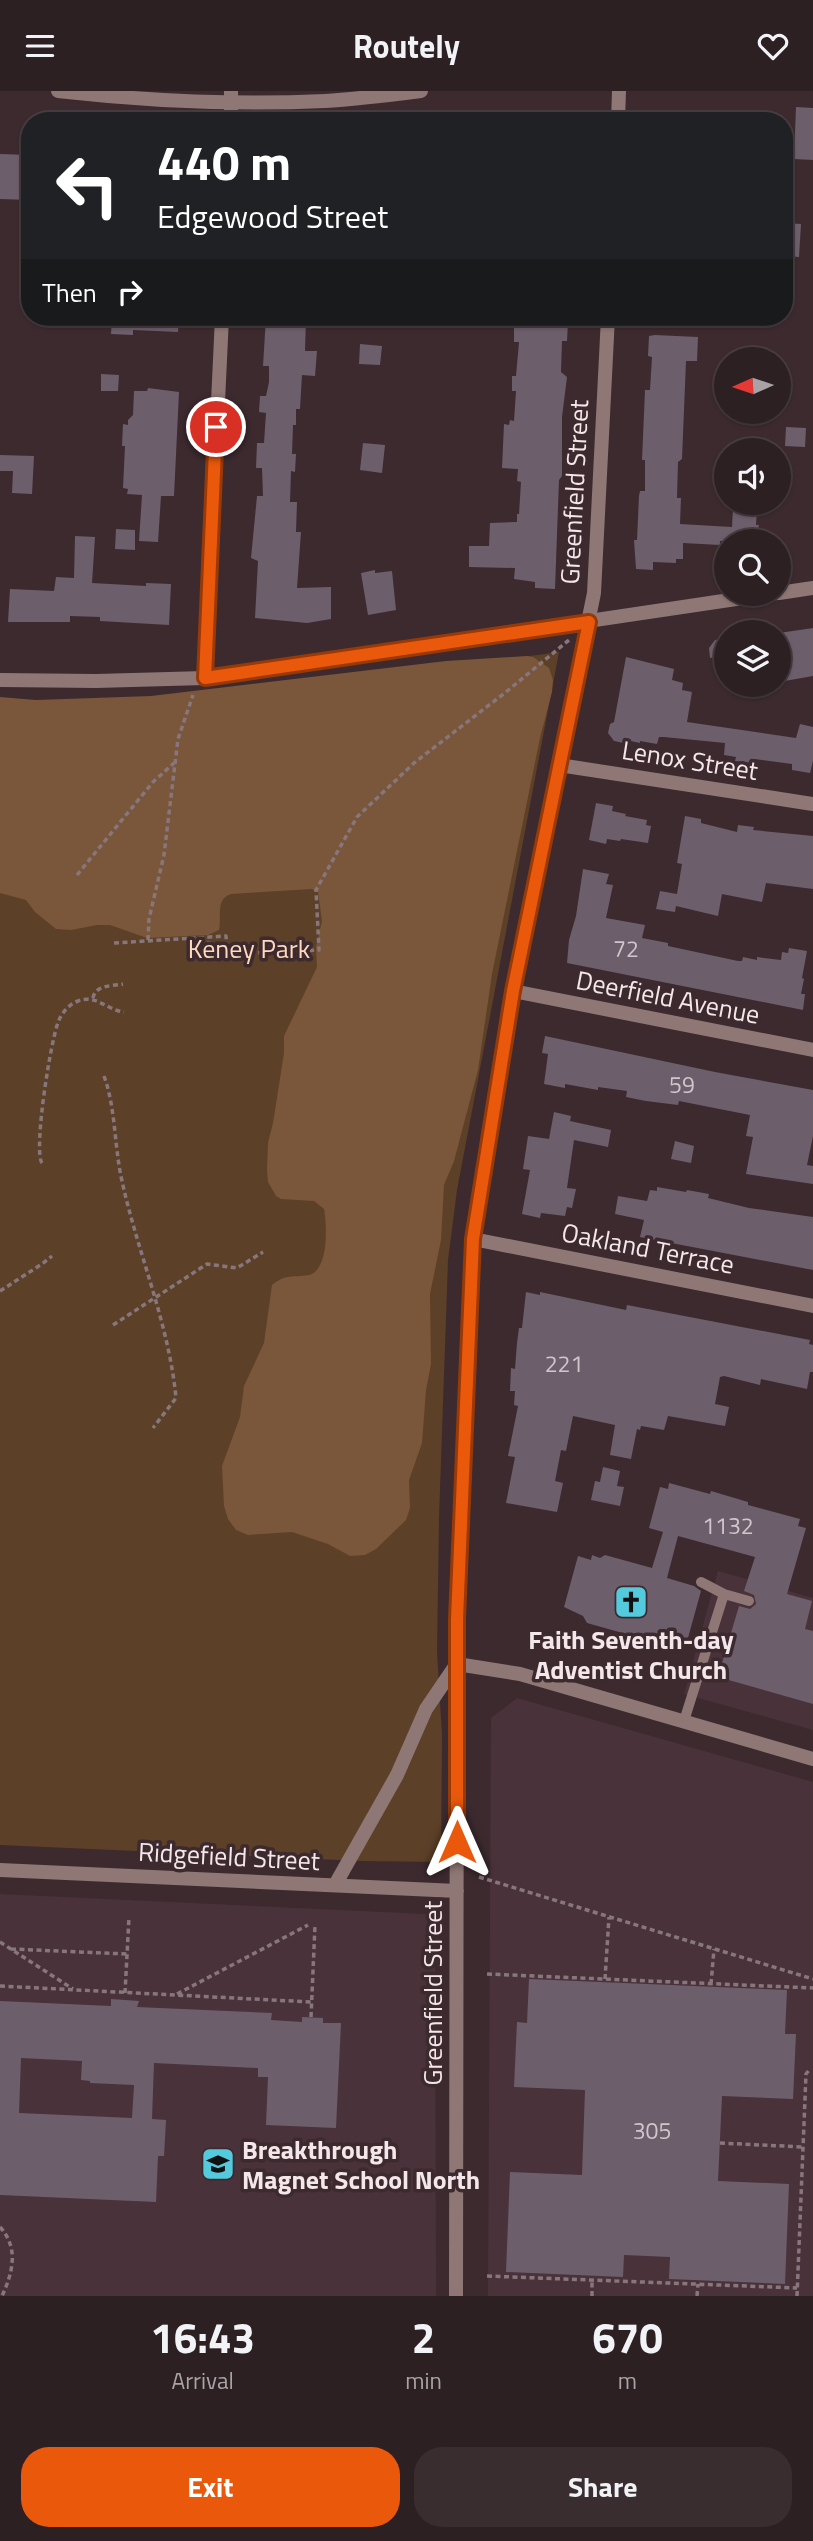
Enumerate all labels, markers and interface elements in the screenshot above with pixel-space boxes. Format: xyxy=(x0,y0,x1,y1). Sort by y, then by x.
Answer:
text: Routely xyxy=(353,22,460,70)
icon: menu xyxy=(21,27,59,65)
icon: heart xyxy=(754,27,792,65)
text: 440 m xyxy=(157,124,291,199)
icon: left xyxy=(42,140,133,231)
text: Edgewood Street xyxy=(157,192,388,240)
text: Then xyxy=(42,273,97,312)
icon: right xyxy=(111,273,149,311)
north arrow xyxy=(714,347,791,423)
map controls xyxy=(714,347,791,697)
pin xyxy=(186,397,246,457)
street label: Greenfield Street xyxy=(550,399,598,585)
icon: arrive xyxy=(197,408,235,446)
button: sound xyxy=(714,438,791,515)
button: search xyxy=(714,529,791,606)
button: layers xyxy=(714,620,791,697)
street label: Lenox Street xyxy=(619,730,761,790)
park label: Keney Park xyxy=(188,929,310,968)
house number: 72 xyxy=(613,931,639,966)
street label: Deerfield Avenue xyxy=(573,960,763,1034)
house number: 59 xyxy=(669,1067,695,1102)
street label: Oakland Terrace xyxy=(558,1212,738,1284)
house number: 221 xyxy=(545,1346,583,1381)
house number: 1132 xyxy=(702,1508,754,1543)
church icon: Faith Seventh-day Adventist Church xyxy=(612,1583,650,1621)
place label: Faith Seventh-day Adventist Church xyxy=(528,1620,734,1689)
position arrow xyxy=(420,1805,494,1879)
street label: Ridgefield Street xyxy=(137,1832,321,1880)
street label: Greenfield Street xyxy=(413,1901,452,2085)
house number: 305 xyxy=(633,2113,671,2148)
place label: Breakthrough Magnet School North xyxy=(242,2130,480,2199)
school or university icon: Breakthrough Magnet School North xyxy=(199,2145,237,2183)
text: 16:43 xyxy=(150,2305,255,2369)
text: 2 xyxy=(412,2305,435,2369)
text: 670 xyxy=(592,2305,663,2369)
text: Arrival xyxy=(171,2363,234,2398)
text: min xyxy=(405,2363,442,2398)
text: m xyxy=(618,2363,637,2398)
button: Exit xyxy=(21,2447,400,2527)
button: Share xyxy=(414,2447,792,2527)

